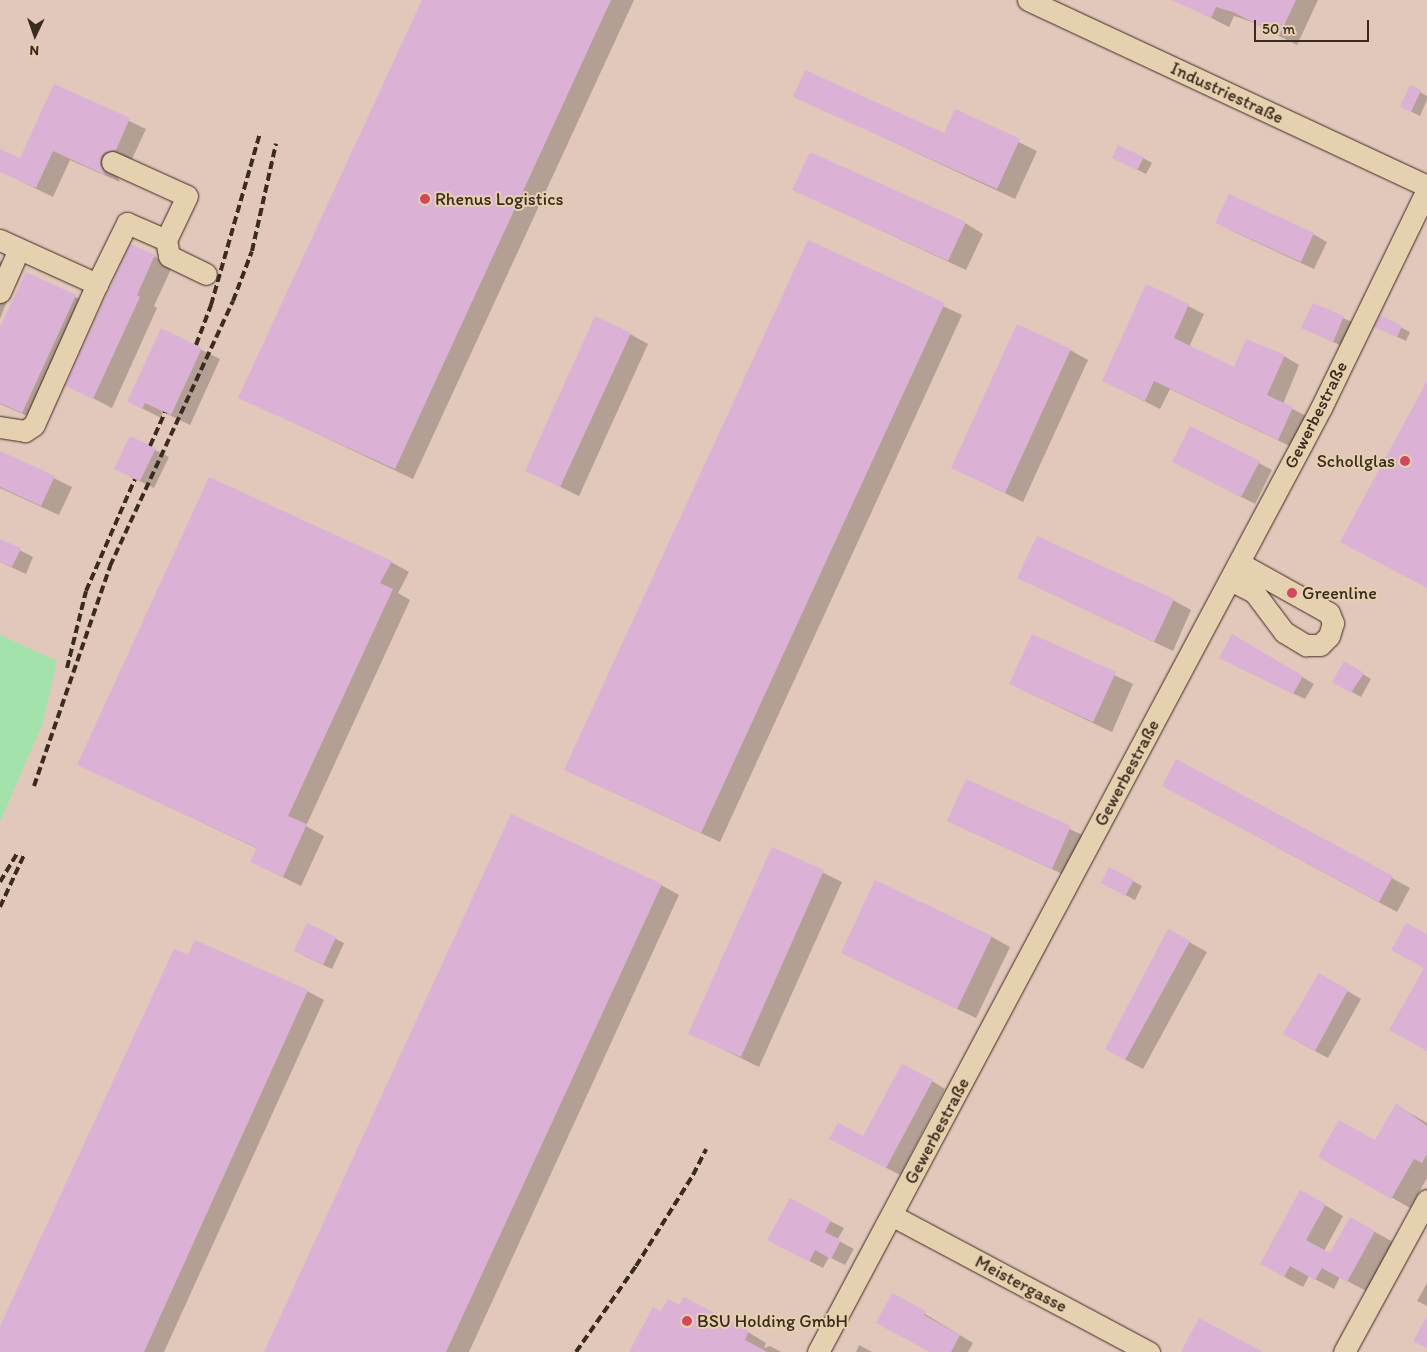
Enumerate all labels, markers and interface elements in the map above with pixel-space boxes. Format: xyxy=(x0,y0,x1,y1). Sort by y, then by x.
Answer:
north arrow xyxy=(10,10,60,60)
scale bar xyxy=(1257,10,1372,42)
text: 50 m xyxy=(1262,20,1295,38)
text: N xyxy=(29,42,39,59)
street label: Industriestraße xyxy=(1167,57,1287,129)
place label: Rhenus Logistics xyxy=(435,188,564,210)
marker: Rhenus Logistics xyxy=(419,193,431,205)
street label: Gewerbestraße xyxy=(1280,358,1352,472)
place label: Schollglas xyxy=(1317,450,1395,472)
marker: Schollglas xyxy=(1399,455,1411,467)
place label: Greenline xyxy=(1302,582,1377,604)
marker: Greenline xyxy=(1286,587,1298,599)
street label: Gewerbestraße xyxy=(1090,716,1164,830)
street label: Gewerbestraße xyxy=(900,1074,974,1188)
street label: Meistergasse xyxy=(971,1251,1071,1317)
place label: BSU Holding GmbH xyxy=(697,1310,849,1332)
marker: BSU Holding GmbH xyxy=(681,1315,693,1327)

